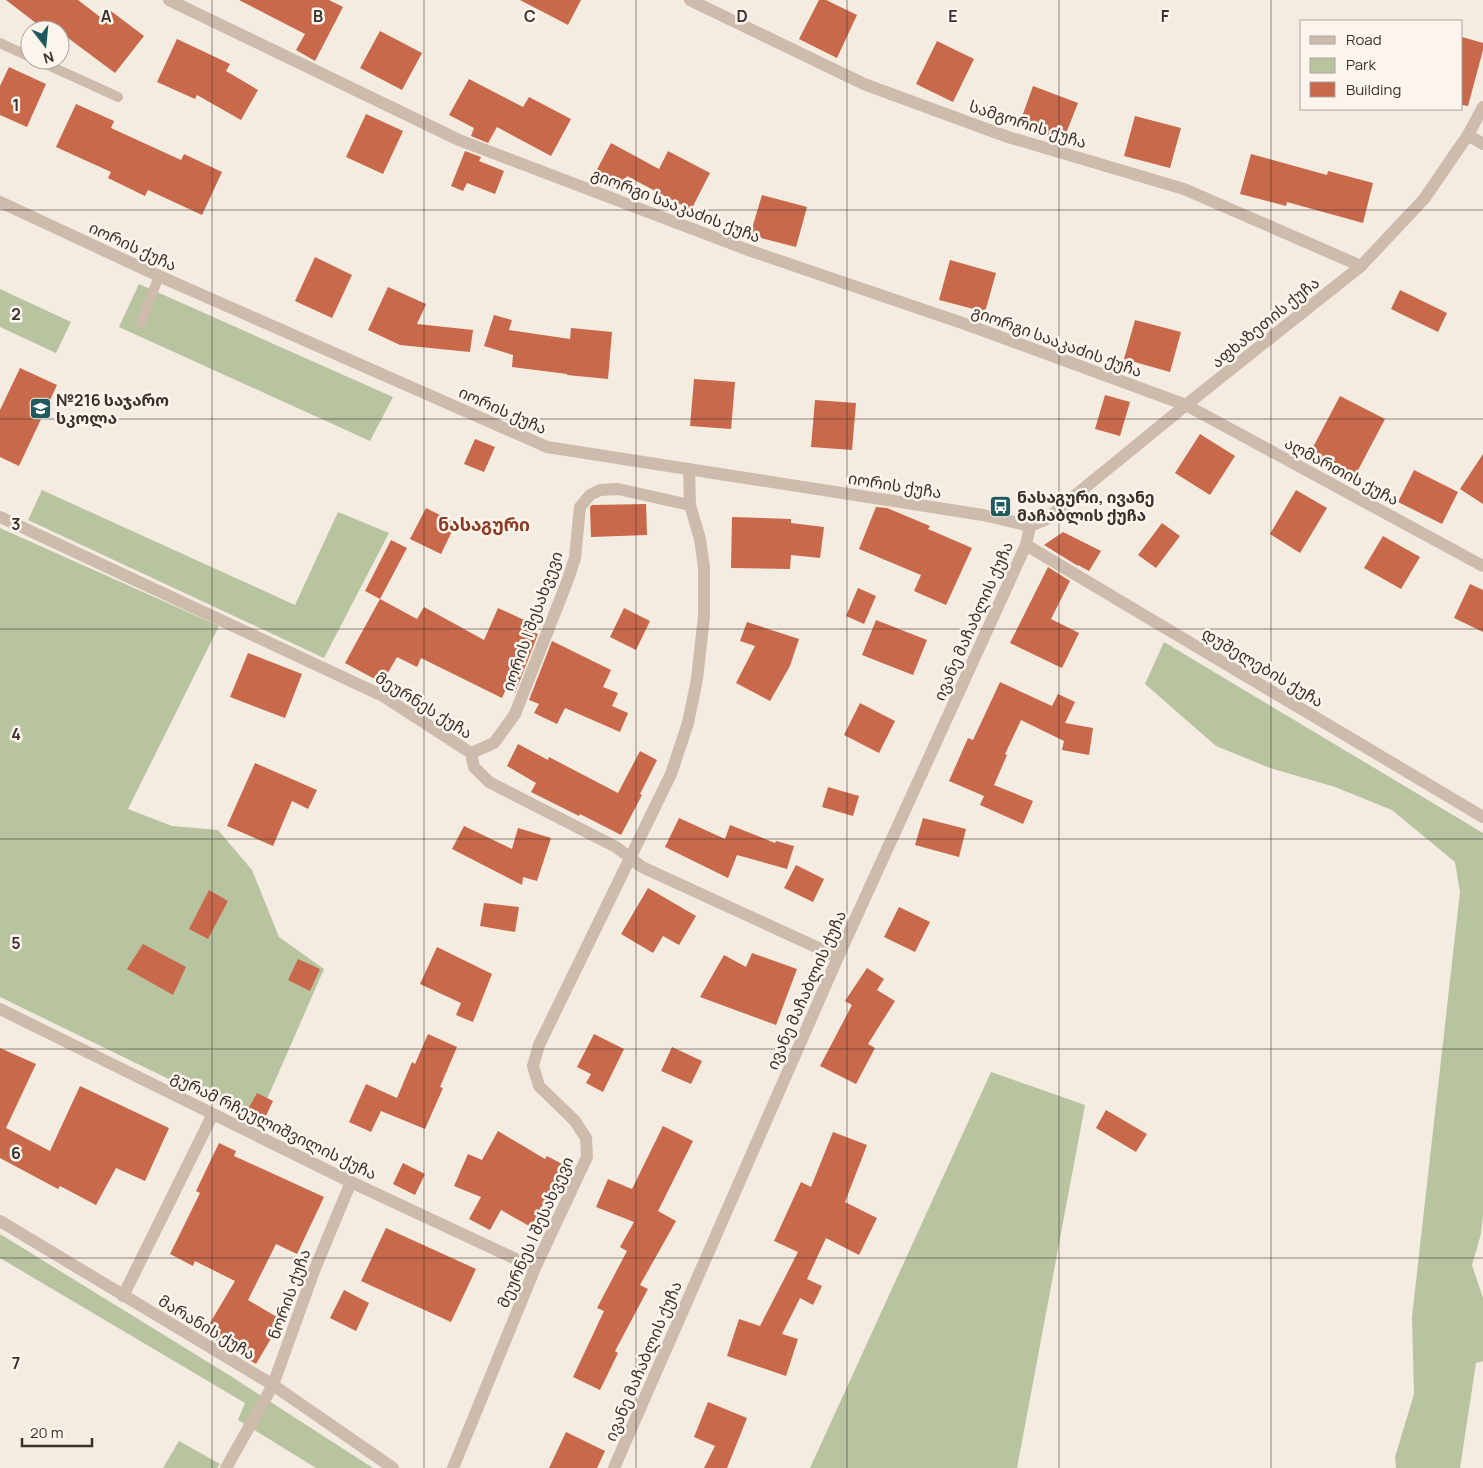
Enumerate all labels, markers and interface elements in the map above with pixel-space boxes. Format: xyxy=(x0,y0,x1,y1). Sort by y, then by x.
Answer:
text: A xyxy=(101,5,112,27)
text: B xyxy=(313,5,323,27)
text: C xyxy=(524,5,536,27)
text: D xyxy=(736,5,748,27)
text: E xyxy=(948,5,958,27)
text: F xyxy=(1161,5,1170,27)
north arrow xyxy=(20,20,70,70)
legend xyxy=(1300,20,1463,110)
text: Road xyxy=(1346,29,1382,50)
text: N xyxy=(41,47,56,68)
text: Park xyxy=(1346,54,1376,75)
text: Building xyxy=(1346,79,1401,100)
text: 1 xyxy=(12,94,20,116)
street label: სამგორის ქუჩა xyxy=(966,95,1090,153)
street label: გიორგი სააკაძის ქუჩა xyxy=(588,163,764,247)
street label: იორის ქუჩა xyxy=(86,216,180,276)
street label: აფხაზეთის ქუჩა xyxy=(1206,271,1324,373)
street label: გიორგი სააკაძის ქუჩა xyxy=(969,300,1145,382)
text: 2 xyxy=(11,303,21,325)
street label: იორის ქუჩა xyxy=(455,381,551,439)
place label: №216 საჯარო სკოლა xyxy=(56,389,169,429)
school or university icon: №216 საჯარო სკოლა xyxy=(28,397,52,421)
street label: აღმართის ქუჩა xyxy=(1281,432,1403,510)
street label: იორის ქუჩა xyxy=(847,467,943,503)
place label: ნასაგური, ივანე მაჩაბლის ქუჩა xyxy=(1017,486,1154,526)
bus stop icon: ნასაგური, ივანე მაჩაბლის ქუჩა xyxy=(989,494,1013,518)
district label: ნასაგური xyxy=(438,512,530,536)
text: 3 xyxy=(11,513,21,535)
street label: ივანე მაჩაბლის ქუჩა xyxy=(928,538,1018,704)
street label: იორის I შესახვევი xyxy=(496,548,568,694)
street label: დუშელების ქუჩა xyxy=(1198,622,1328,712)
street label: მეურნეს ქუჩა xyxy=(371,666,477,744)
text: 4 xyxy=(11,723,21,745)
street label: ივანე მაჩაბლის ქუჩა xyxy=(761,907,851,1073)
text: 5 xyxy=(11,932,21,954)
street label: გურამ რჩეულიშვილის ქუჩა xyxy=(167,1066,381,1184)
text: 6 xyxy=(11,1142,21,1164)
street label: მეურნეს I შესახვევი xyxy=(492,1153,578,1311)
street label: ნორის ქუჩა xyxy=(262,1246,316,1342)
street label: ივანე მაჩაბლის ქუჩა xyxy=(599,1277,687,1445)
street label: მარანის ქუჩა xyxy=(155,1289,259,1365)
text: 7 xyxy=(12,1352,20,1374)
scale bar xyxy=(22,1416,92,1448)
text: 20 m xyxy=(30,1422,63,1443)

